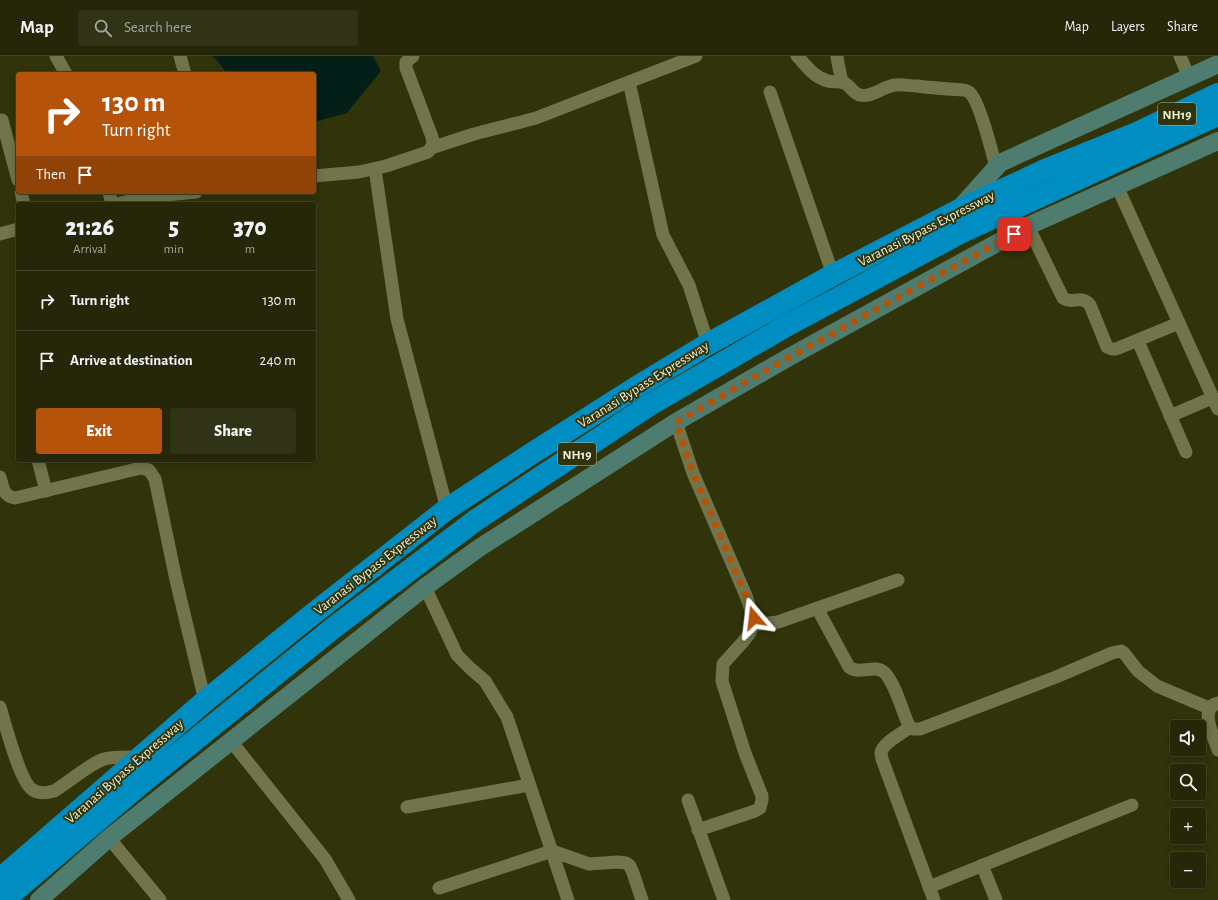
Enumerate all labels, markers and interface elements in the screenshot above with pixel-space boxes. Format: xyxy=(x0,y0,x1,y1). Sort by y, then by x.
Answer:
search box xyxy=(78,10,358,46)
icon: search xyxy=(92,17,114,39)
text: Map xyxy=(20,18,54,37)
text: Search here xyxy=(124,20,192,35)
text: Map xyxy=(1064,20,1089,34)
text: Layers xyxy=(1111,20,1145,34)
text: Share xyxy=(1167,20,1198,34)
icon: right xyxy=(36,88,88,140)
text: 130 m xyxy=(102,89,166,117)
road number: NH19 xyxy=(1158,103,1196,125)
text: Turn right xyxy=(102,122,171,140)
icon: arrive xyxy=(74,164,96,186)
text: Then xyxy=(36,167,66,182)
street label: Varanasi Bypass Expressway xyxy=(856,188,997,269)
text: 21:26 xyxy=(65,216,114,240)
text: 5 xyxy=(168,216,179,240)
text: 370 xyxy=(233,216,267,240)
pin xyxy=(997,217,1031,251)
icon: arrive xyxy=(1003,223,1025,245)
text: Arrival xyxy=(73,243,107,256)
text: min xyxy=(164,243,184,256)
text: m xyxy=(245,243,255,256)
icon: right xyxy=(36,290,58,312)
text: Turn right xyxy=(70,293,129,308)
text: 130 m xyxy=(262,293,296,308)
street label: Varanasi Bypass Expressway xyxy=(576,339,711,431)
icon: arrive xyxy=(36,350,58,372)
text: Arrive at destination xyxy=(70,353,193,368)
text: 240 m xyxy=(260,353,296,368)
button: Exit xyxy=(36,408,162,454)
button: Share xyxy=(170,408,296,454)
road number: NH19 xyxy=(558,443,596,465)
street label: Varanasi Bypass Expressway xyxy=(312,514,439,618)
position arrow xyxy=(733,597,775,639)
street label: Varanasi Bypass Expressway xyxy=(63,717,186,827)
map controls xyxy=(1170,720,1206,888)
button: sound xyxy=(1170,720,1206,756)
button: search xyxy=(1170,764,1206,800)
button: + xyxy=(1170,808,1206,844)
button: − xyxy=(1170,852,1206,888)

